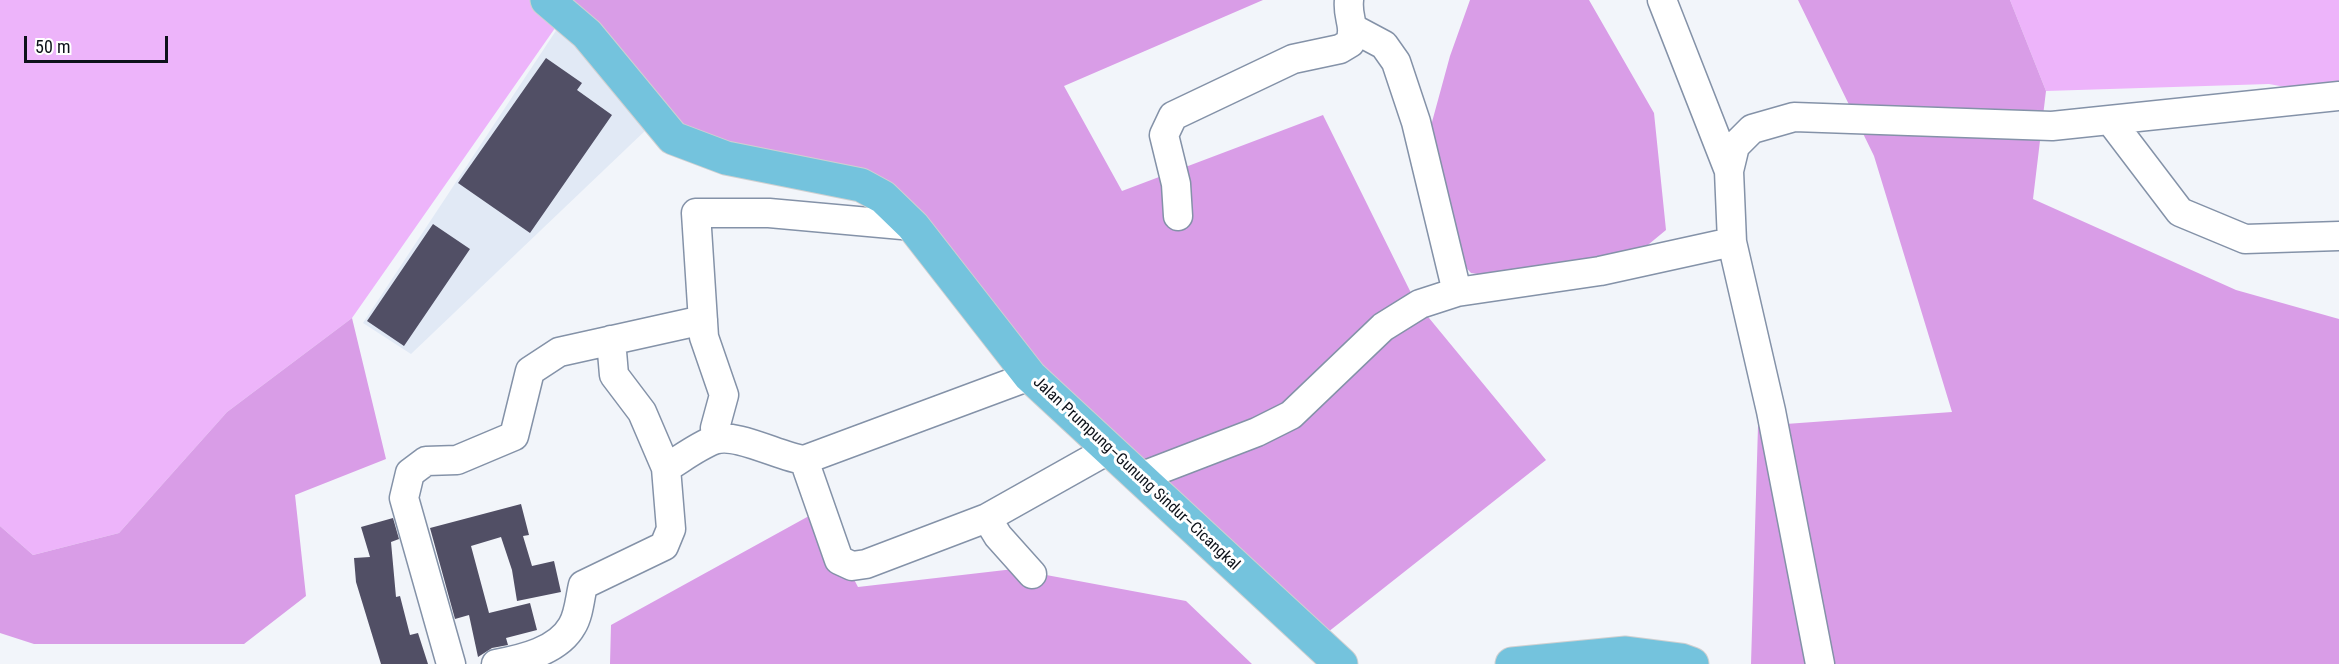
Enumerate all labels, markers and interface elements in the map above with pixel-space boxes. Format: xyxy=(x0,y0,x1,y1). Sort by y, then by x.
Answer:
scale bar xyxy=(27,24,171,62)
text: 50 m xyxy=(35,36,70,57)
street label: Jalan Prumpung–Gunung Sindur–Cicangkal xyxy=(1029,373,1243,575)

